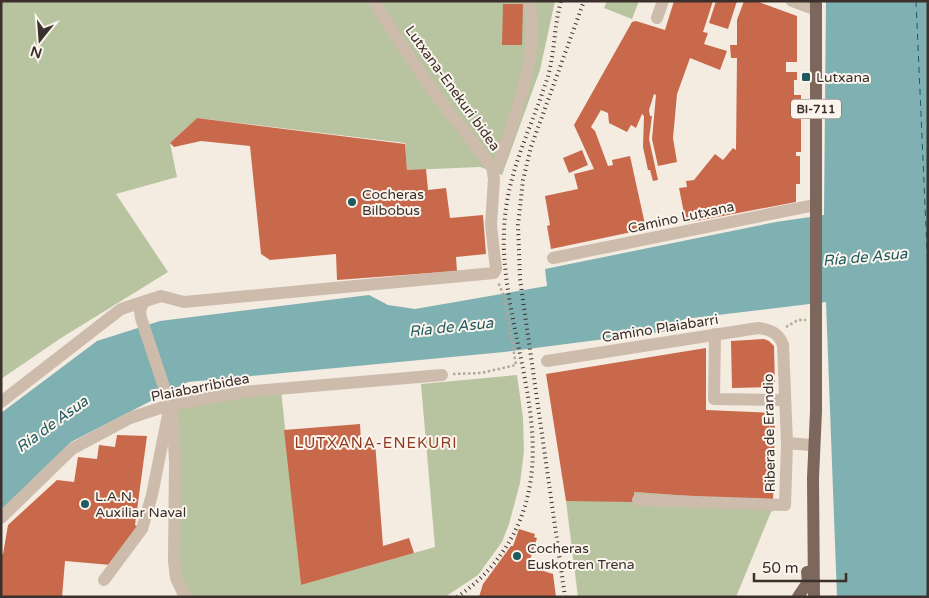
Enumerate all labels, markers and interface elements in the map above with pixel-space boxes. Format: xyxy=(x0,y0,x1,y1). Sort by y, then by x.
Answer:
north arrow xyxy=(15,15,65,65)
street label: Lutxana-Enekuri bidea xyxy=(402,22,504,154)
text: N xyxy=(28,42,44,62)
place label: Lutxana xyxy=(816,69,870,86)
marker: Lutxana xyxy=(800,71,812,83)
road number: BI-711 xyxy=(791,100,841,118)
place label: Cocheras Bilbobus xyxy=(362,186,424,219)
marker: Cocheras Bilbobus xyxy=(346,196,358,208)
street label: Camino Lutxana xyxy=(626,198,736,237)
water label: Ría de Asua xyxy=(822,244,908,270)
street label: Camino Plaiabarri xyxy=(601,311,719,346)
water label: Ría de Asua xyxy=(408,314,495,340)
street label: Plaiabarribidea xyxy=(149,370,251,405)
street label: Ribera de Erandio xyxy=(760,373,779,493)
water label: Ría de Asua xyxy=(13,392,92,456)
district label: LUTXANA-ENEKURI xyxy=(295,434,457,452)
place label: L.A.N. Auxiliar Naval xyxy=(95,488,186,521)
marker: L.A.N. Auxiliar Naval xyxy=(79,498,91,510)
place label: Cocheras Euskotren Trena xyxy=(527,540,635,573)
marker: Cocheras Euskotren Trena xyxy=(511,550,523,562)
scale bar xyxy=(754,550,846,582)
text: 50 m xyxy=(762,559,799,577)

